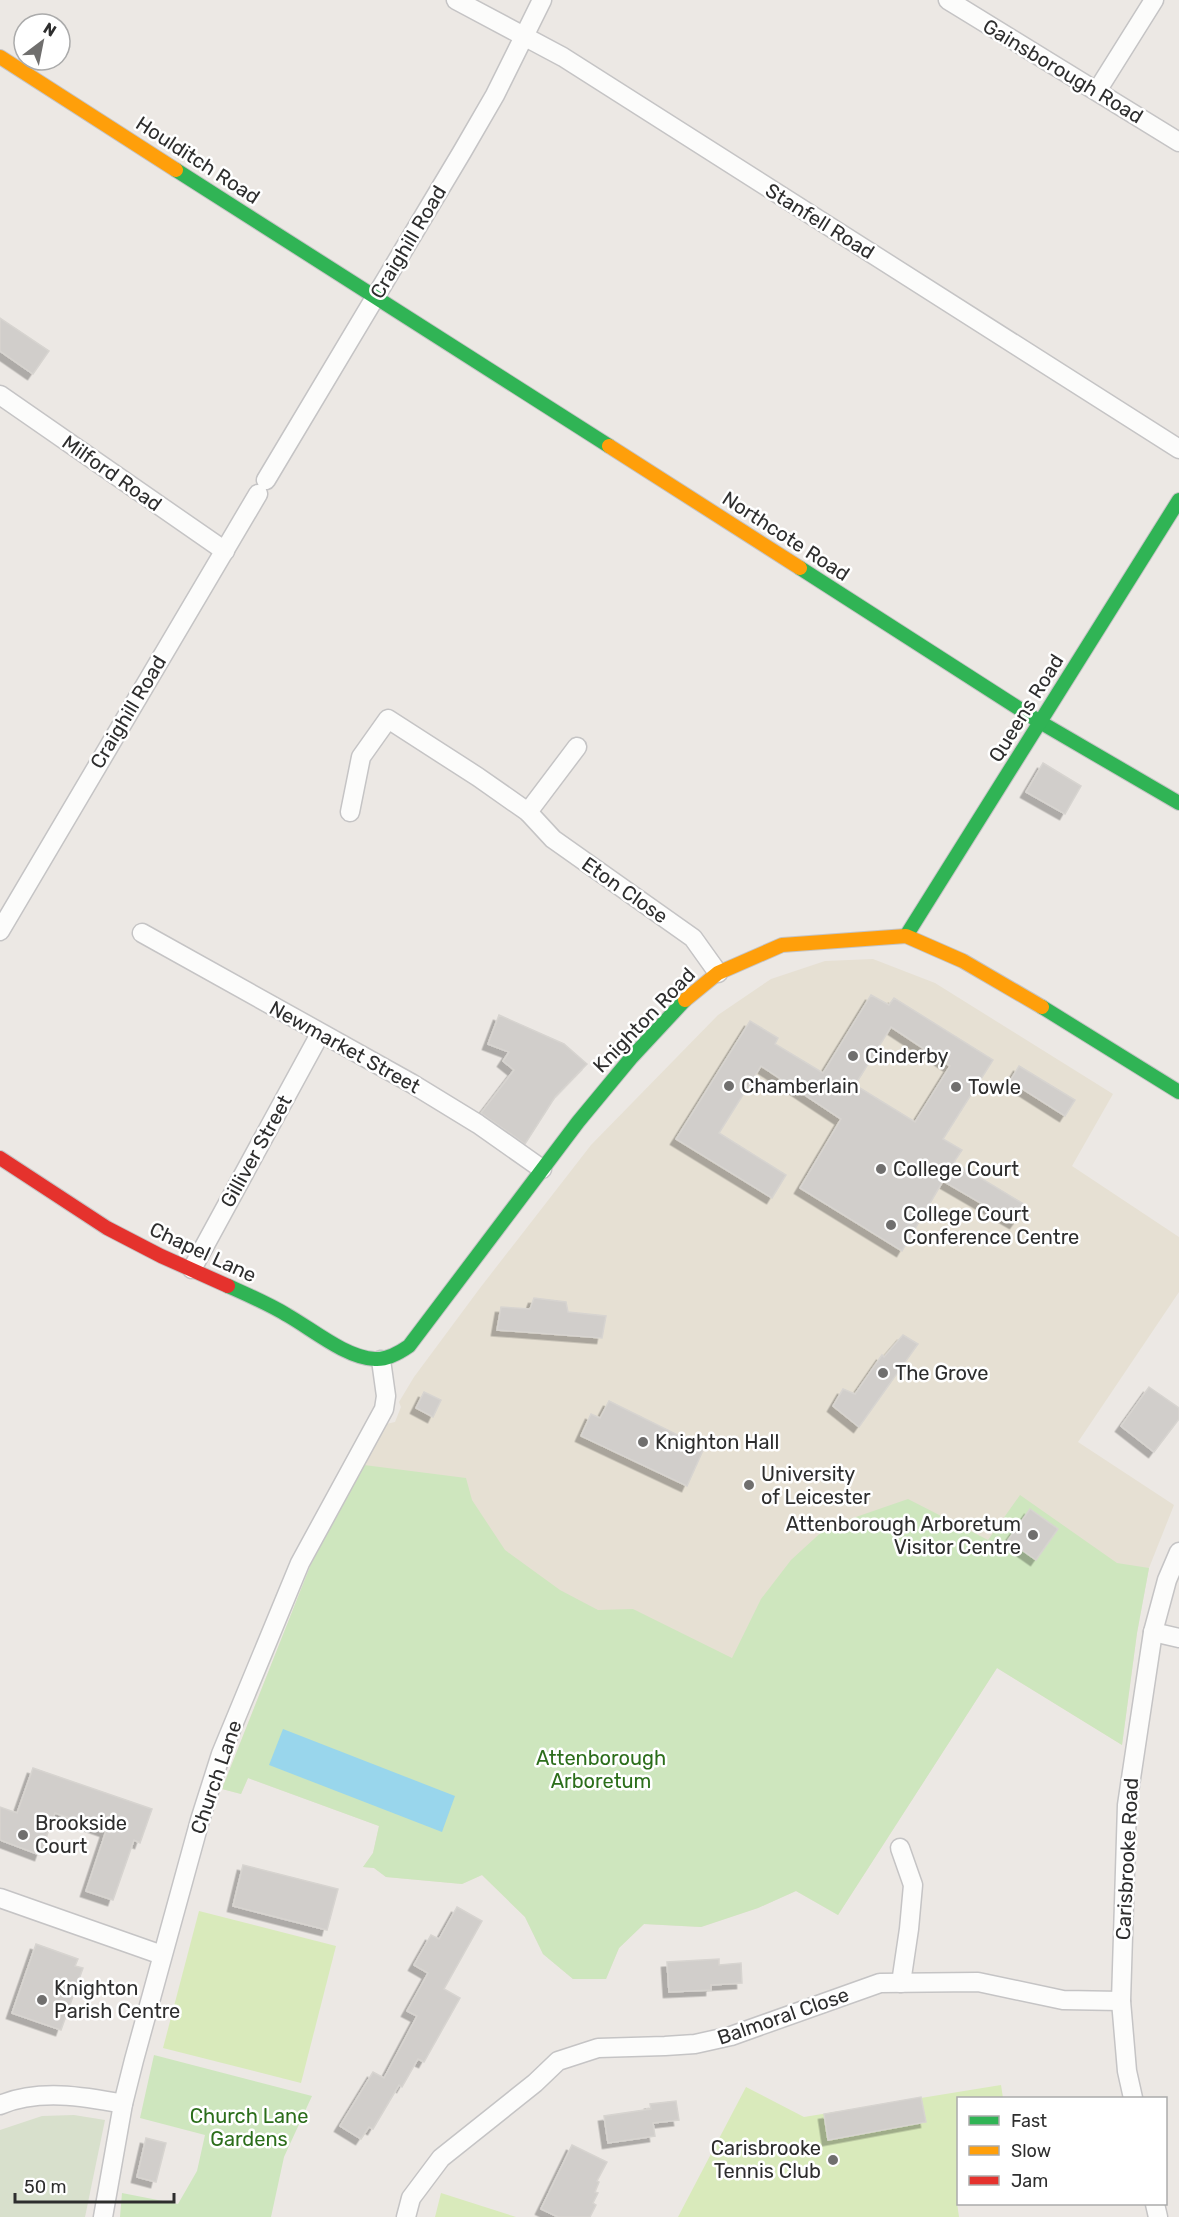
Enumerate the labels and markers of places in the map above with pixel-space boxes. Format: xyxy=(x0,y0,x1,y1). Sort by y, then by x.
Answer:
place label: Cinderby xyxy=(865,1044,949,1068)
marker: Cinderby xyxy=(846,1049,860,1063)
place label: Chamberlain xyxy=(741,1074,859,1098)
place label: Towle xyxy=(968,1075,1021,1099)
marker: Chamberlain xyxy=(722,1079,736,1093)
marker: Towle xyxy=(949,1080,963,1094)
place label: College Court xyxy=(893,1157,1019,1181)
marker: College Court xyxy=(874,1162,888,1176)
place label: College Court Conference Centre xyxy=(903,1202,1079,1249)
marker: College Court Conference Centre xyxy=(884,1218,898,1232)
place label: The Grove xyxy=(895,1361,989,1385)
marker: The Grove xyxy=(876,1366,890,1380)
place label: Knighton Hall xyxy=(655,1430,779,1454)
marker: Knighton Hall xyxy=(636,1435,650,1449)
place label: University of Leicester xyxy=(761,1462,871,1509)
marker: University of Leicester xyxy=(742,1478,756,1492)
place label: Attenborough Arboretum Visitor Centre xyxy=(786,1512,1021,1559)
marker: Attenborough Arboretum Visitor Centre xyxy=(1026,1528,1040,1542)
place label: Brookside Court xyxy=(35,1811,127,1858)
marker: Brookside Court xyxy=(16,1828,30,1842)
place label: Knighton Parish Centre xyxy=(54,1976,180,2023)
marker: Knighton Parish Centre xyxy=(35,1993,49,2007)
place label: Carisbrooke Tennis Club xyxy=(711,2136,821,2183)
marker: Carisbrooke Tennis Club xyxy=(826,2153,840,2167)

